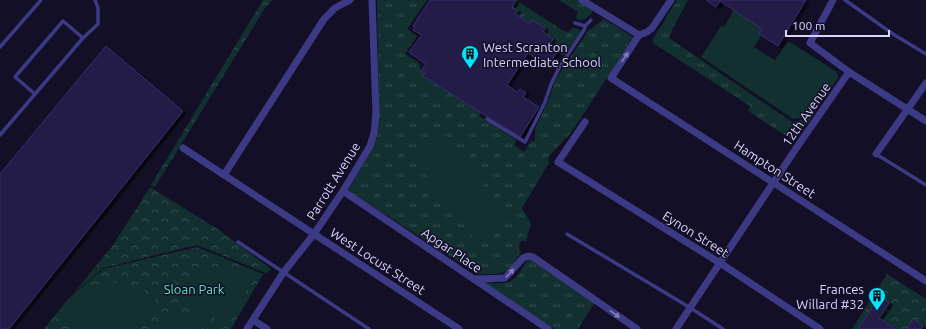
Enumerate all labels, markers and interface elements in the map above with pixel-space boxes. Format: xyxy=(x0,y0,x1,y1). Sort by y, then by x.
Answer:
scale bar xyxy=(786,12,889,38)
text: 100 m xyxy=(792,19,825,32)
place label: West Scranton Intermediate School xyxy=(483,40,602,69)
building icon: West Scranton Intermediate School xyxy=(460,44,480,69)
one-way arrow xyxy=(621,51,629,62)
street label: 12th Avenue xyxy=(779,80,833,148)
street label: Hampton Street xyxy=(732,138,818,200)
street label: Parrott Avenue xyxy=(304,140,362,222)
street label: Eynon Street xyxy=(660,208,732,260)
street label: West Locust Street xyxy=(328,225,428,297)
street label: Apgar Place xyxy=(419,225,485,275)
one-way arrow xyxy=(505,268,515,278)
park label: Sloan Park xyxy=(164,282,225,296)
place label: Frances Willard #32 xyxy=(796,282,864,311)
building icon: Frances Willard #32 xyxy=(867,286,887,311)
one-way arrow xyxy=(610,310,620,318)

